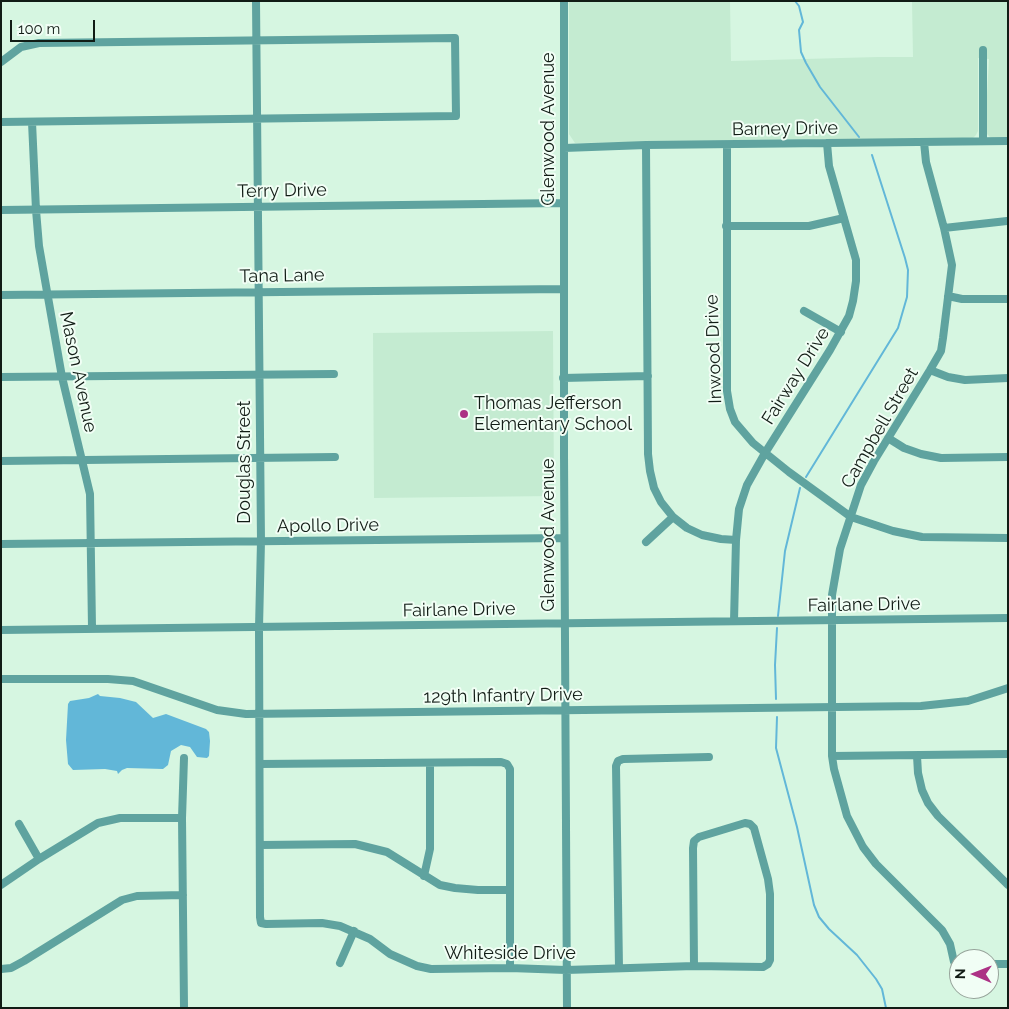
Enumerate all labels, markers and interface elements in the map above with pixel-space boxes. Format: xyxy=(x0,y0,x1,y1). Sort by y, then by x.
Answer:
scale bar xyxy=(12,10,98,42)
text: 100 m xyxy=(18,20,60,38)
street label: Glenwood Avenue xyxy=(538,52,560,206)
street label: Barney Drive xyxy=(732,117,838,141)
street label: Terry Drive xyxy=(237,179,327,203)
street label: Tana Lane xyxy=(239,264,325,288)
street label: Inwood Drive xyxy=(701,294,727,404)
street label: Mason Avenue xyxy=(55,310,101,434)
street label: Fairway Drive xyxy=(758,323,834,429)
street label: Campbell Street xyxy=(837,364,923,492)
place label: Thomas Jefferson Elementary School xyxy=(474,393,632,436)
street label: Douglas Street xyxy=(234,400,256,524)
marker: Thomas Jefferson Elementary School xyxy=(458,408,470,420)
street label: Glenwood Avenue xyxy=(538,458,560,612)
street label: Apollo Drive xyxy=(277,514,379,538)
street label: Fairlane Drive xyxy=(807,593,921,617)
street label: Fairlane Drive xyxy=(402,598,516,622)
street label: 129th Infantry Drive xyxy=(423,684,583,708)
street label: Whiteside Drive xyxy=(444,943,576,965)
north arrow xyxy=(949,949,999,999)
text: N xyxy=(952,968,968,979)

